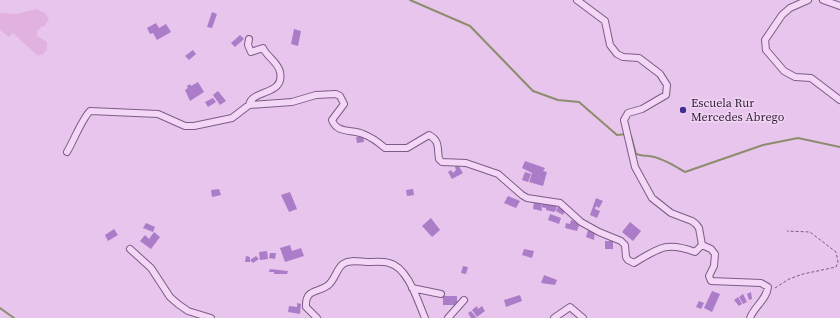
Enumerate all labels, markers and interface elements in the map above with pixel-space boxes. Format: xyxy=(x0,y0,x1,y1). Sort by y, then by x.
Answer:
place label: Escuela Rur Mercedes Abrego xyxy=(691,95,785,125)
marker: Escuela Rur Mercedes Abrego xyxy=(678,105,688,115)

